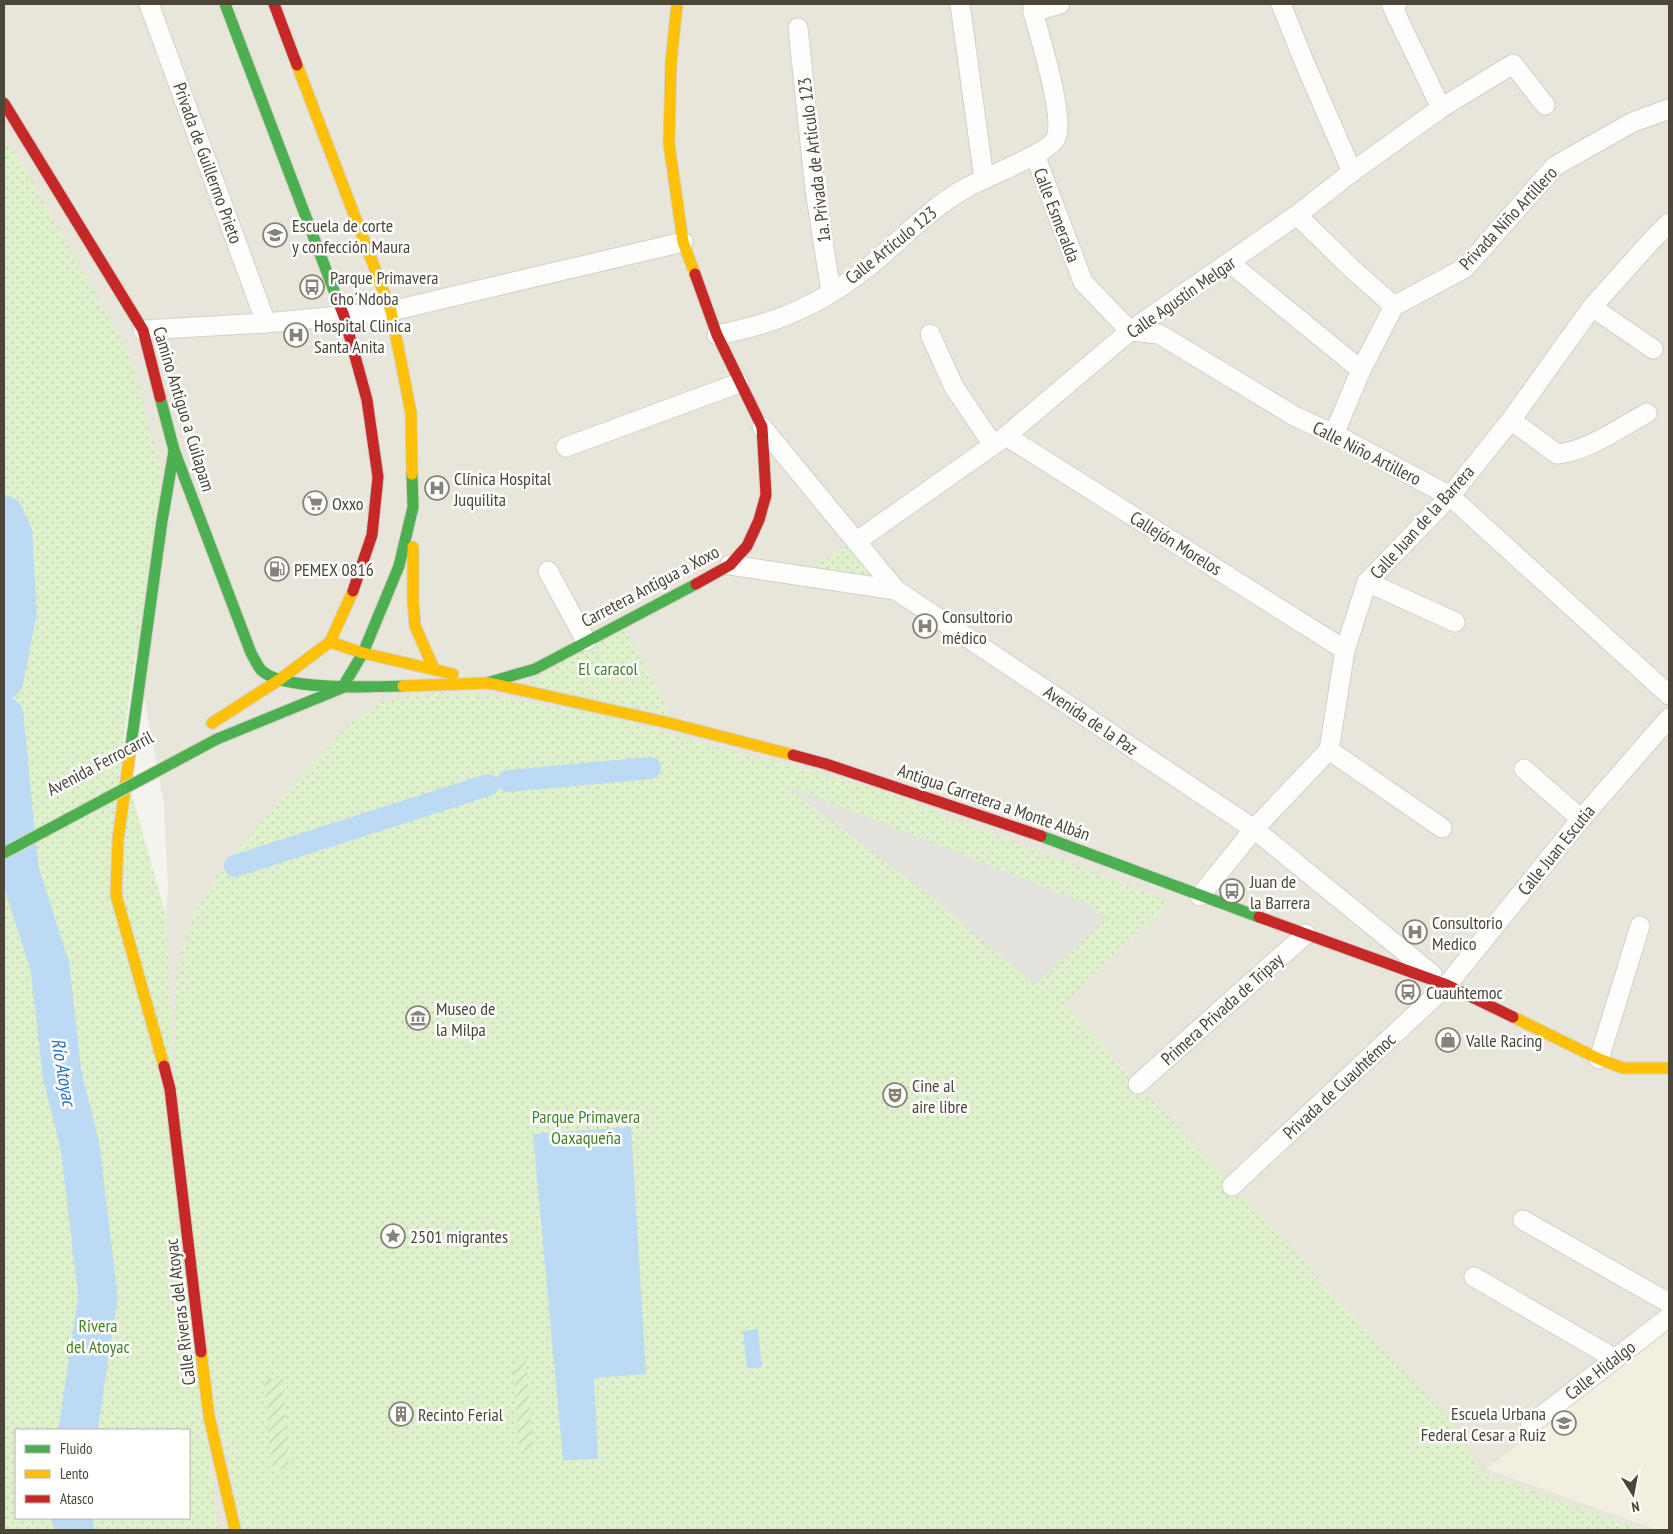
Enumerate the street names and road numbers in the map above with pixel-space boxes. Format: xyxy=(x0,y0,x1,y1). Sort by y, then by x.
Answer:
street label: 1a. Privada de Artículo 123 xyxy=(792,76,836,244)
street label: Privada de Guillermo Prieto xyxy=(168,79,248,247)
street label: Privada Niño Artillero xyxy=(1454,161,1562,275)
street label: Calle Esmeralda xyxy=(1028,165,1086,265)
street label: Calle Artículo 123 xyxy=(840,201,942,289)
street label: Calle Agustín Melgar xyxy=(1122,251,1240,343)
street label: Camino Antiguo a Cuilapam xyxy=(148,324,220,494)
street label: Calle Niño Artillero xyxy=(1309,416,1425,490)
street label: Calle Juan de la Barrera xyxy=(1365,460,1479,584)
street label: Callejón Morelos xyxy=(1126,506,1226,580)
street label: Carretera Antigua a Xoxo xyxy=(577,540,723,632)
street label: Avenida de la Paz xyxy=(1040,680,1142,760)
street label: Avenida Ferrocarril xyxy=(43,725,158,801)
street label: Antigua Carretera a Monte Albán xyxy=(895,758,1093,846)
street label: Calle Juan Escutia xyxy=(1512,800,1600,900)
street label: Primera Privada de Tripay xyxy=(1156,948,1288,1070)
street label: Privada de Cuauhtémoc xyxy=(1278,1028,1400,1144)
street label: Calle Riveras del Atoyac xyxy=(160,1237,200,1387)
street label: Calle Hidalgo xyxy=(1560,1335,1640,1405)

